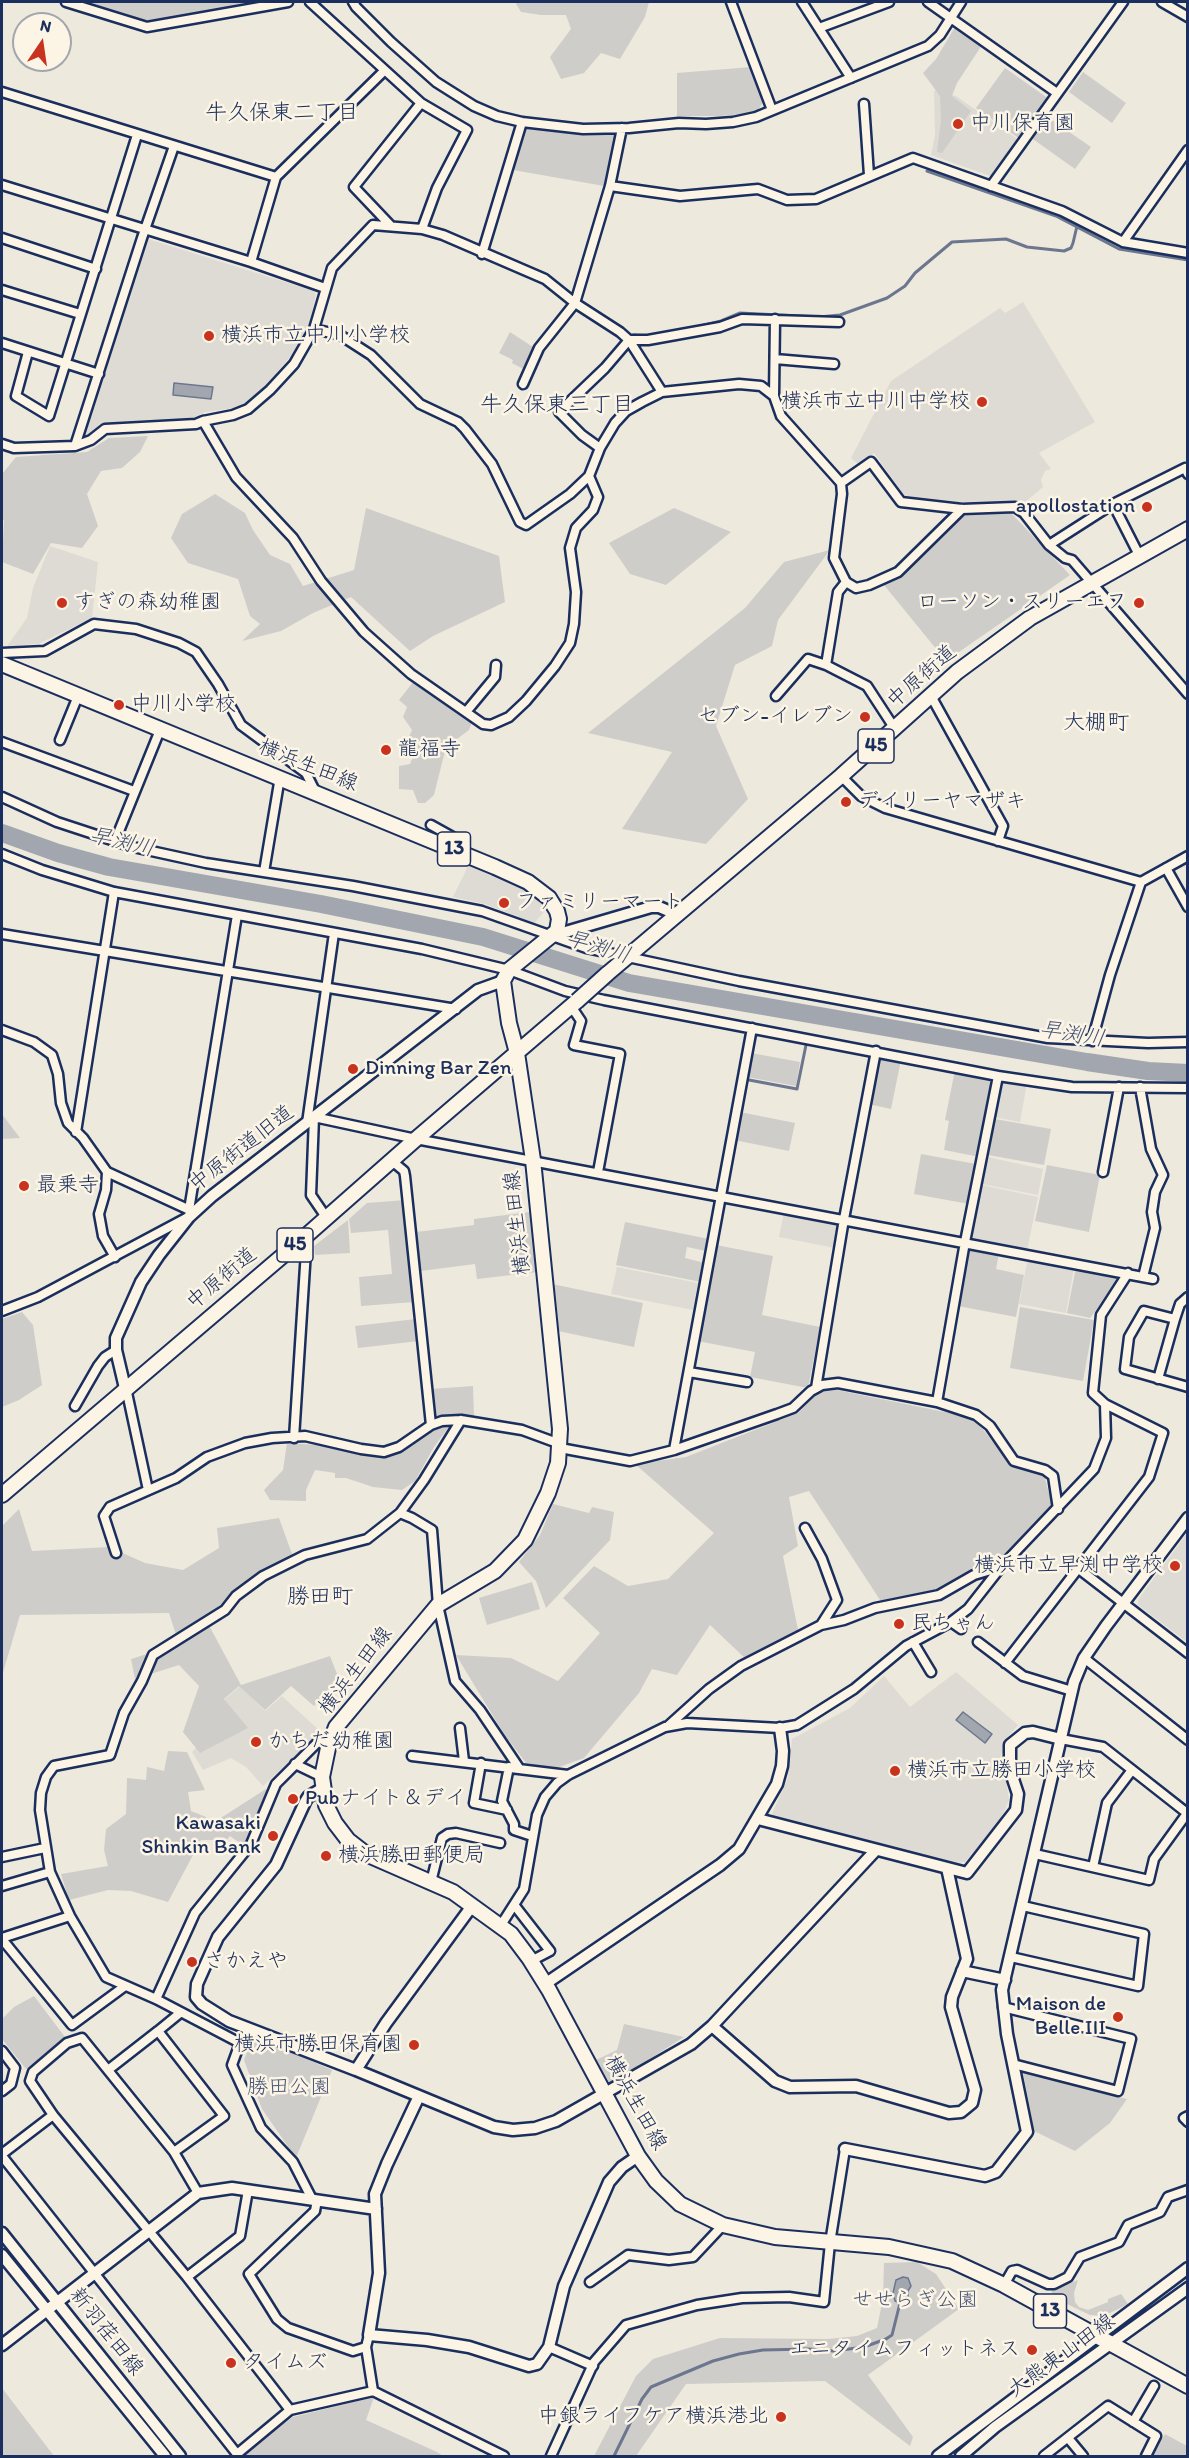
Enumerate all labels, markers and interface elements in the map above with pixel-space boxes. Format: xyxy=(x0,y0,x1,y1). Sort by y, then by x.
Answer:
north arrow xyxy=(12,12,72,72)
text: N xyxy=(38,15,53,36)
district label: 牛久保東二丁目 xyxy=(205,100,359,126)
place label: 中川保育園 xyxy=(970,111,1075,137)
marker: 中川保育園 xyxy=(951,117,965,131)
place label: 横浜市立中川小学校 xyxy=(221,323,410,349)
marker: 横浜市立中川小学校 xyxy=(202,329,216,343)
place label: 横浜市立中川中学校 xyxy=(781,389,970,415)
district label: 牛久保東三丁目 xyxy=(480,392,634,418)
marker: 横浜市立中川中学校 xyxy=(975,395,989,409)
place label: apollostation xyxy=(1016,494,1135,520)
marker: apollostation xyxy=(1140,500,1154,514)
place label: すぎの森幼稚園 xyxy=(74,590,221,616)
place label: ローソン・スリーエフ xyxy=(917,590,1127,616)
marker: すぎの森幼稚園 xyxy=(55,596,69,610)
marker: ローソン・スリーエフ xyxy=(1132,596,1146,610)
street label: 中原街道 xyxy=(882,640,962,714)
place label: 中川小学校 xyxy=(131,692,236,718)
marker: 中川小学校 xyxy=(112,698,126,712)
place label: セブン-イレブン xyxy=(698,704,853,730)
marker: セブン-イレブン xyxy=(858,710,872,724)
district label: 大棚町 xyxy=(1063,710,1129,736)
road number: 45 xyxy=(858,729,894,763)
street label: 横浜生田線 xyxy=(255,735,361,797)
place label: 龍福寺 xyxy=(398,737,461,763)
marker: 龍福寺 xyxy=(379,743,393,757)
place label: デイリーヤマザキ xyxy=(858,789,1026,815)
marker: デイリーヤマザキ xyxy=(839,795,853,809)
water label: 早渕川 xyxy=(87,823,157,863)
road number: 13 xyxy=(438,832,470,866)
place label: ファミリーマート xyxy=(516,890,684,916)
marker: ファミリーマート xyxy=(497,896,511,910)
water label: 早渕川 xyxy=(563,926,633,970)
water label: 早渕川 xyxy=(1037,1017,1107,1053)
place label: Dinning Bar Zen xyxy=(365,1056,512,1082)
marker: Dinning Bar Zen xyxy=(346,1062,360,1076)
street label: 中原街道旧道 xyxy=(185,1100,299,1198)
street label: 横浜生田線 xyxy=(500,1169,536,1277)
place label: 最乗寺 xyxy=(36,1173,99,1199)
marker: 最乗寺 xyxy=(17,1179,31,1193)
road number: 45 xyxy=(277,1228,313,1262)
street label: 中原街道 xyxy=(182,1242,262,1316)
place label: 横浜市立早渕中学校 xyxy=(974,1553,1163,1579)
marker: 横浜市立早渕中学校 xyxy=(1168,1559,1182,1573)
district label: 勝田町 xyxy=(287,1584,353,1610)
place label: 民ちゃん xyxy=(911,1611,995,1637)
marker: 民ちゃん xyxy=(892,1617,906,1631)
street label: 横浜生田線 xyxy=(314,1622,398,1720)
place label: かちだ幼稚園 xyxy=(268,1729,394,1755)
marker: かちだ幼稚園 xyxy=(249,1735,263,1749)
place label: 横浜市立勝田小学校 xyxy=(907,1758,1096,1784)
marker: 横浜市立勝田小学校 xyxy=(888,1764,902,1778)
place label: Pubナイト＆デイ xyxy=(305,1786,466,1812)
marker: Pubナイト＆デイ xyxy=(286,1792,300,1806)
place label: Kawasaki Shinkin Bank xyxy=(141,1811,261,1861)
marker: Kawasaki Shinkin Bank xyxy=(266,1829,280,1843)
place label: 横浜勝田郵便局 xyxy=(338,1843,485,1869)
marker: 横浜勝田郵便局 xyxy=(319,1849,333,1863)
place label: さかえや xyxy=(204,1949,288,1975)
marker: さかえや xyxy=(185,1955,199,1969)
place label: Maison de Belle III xyxy=(1016,1992,1106,2042)
marker: Maison de Belle III xyxy=(1111,2010,1125,2024)
place label: 横浜市勝田保育園 xyxy=(234,2032,402,2058)
marker: 横浜市勝田保育園 xyxy=(407,2038,421,2052)
street label: 横浜生田線 xyxy=(599,2051,671,2155)
park label: 勝田公園 xyxy=(247,2075,331,2101)
street label: 新羽荏田線 xyxy=(64,2283,148,2381)
park label: せせらぎ公園 xyxy=(852,2288,978,2314)
road number: 13 xyxy=(1034,2294,1066,2328)
street label: 大熊東山田線 xyxy=(1004,2309,1120,2403)
place label: エニタイムフィットネス xyxy=(789,2337,1020,2363)
marker: エニタイムフィットネス xyxy=(1025,2343,1039,2357)
place label: タイムズ xyxy=(243,2350,327,2376)
marker: タイムズ xyxy=(224,2356,238,2370)
place label: 中銀ライフケア横浜港北 xyxy=(538,2404,769,2430)
marker: 中銀ライフケア横浜港北 xyxy=(774,2410,788,2424)

